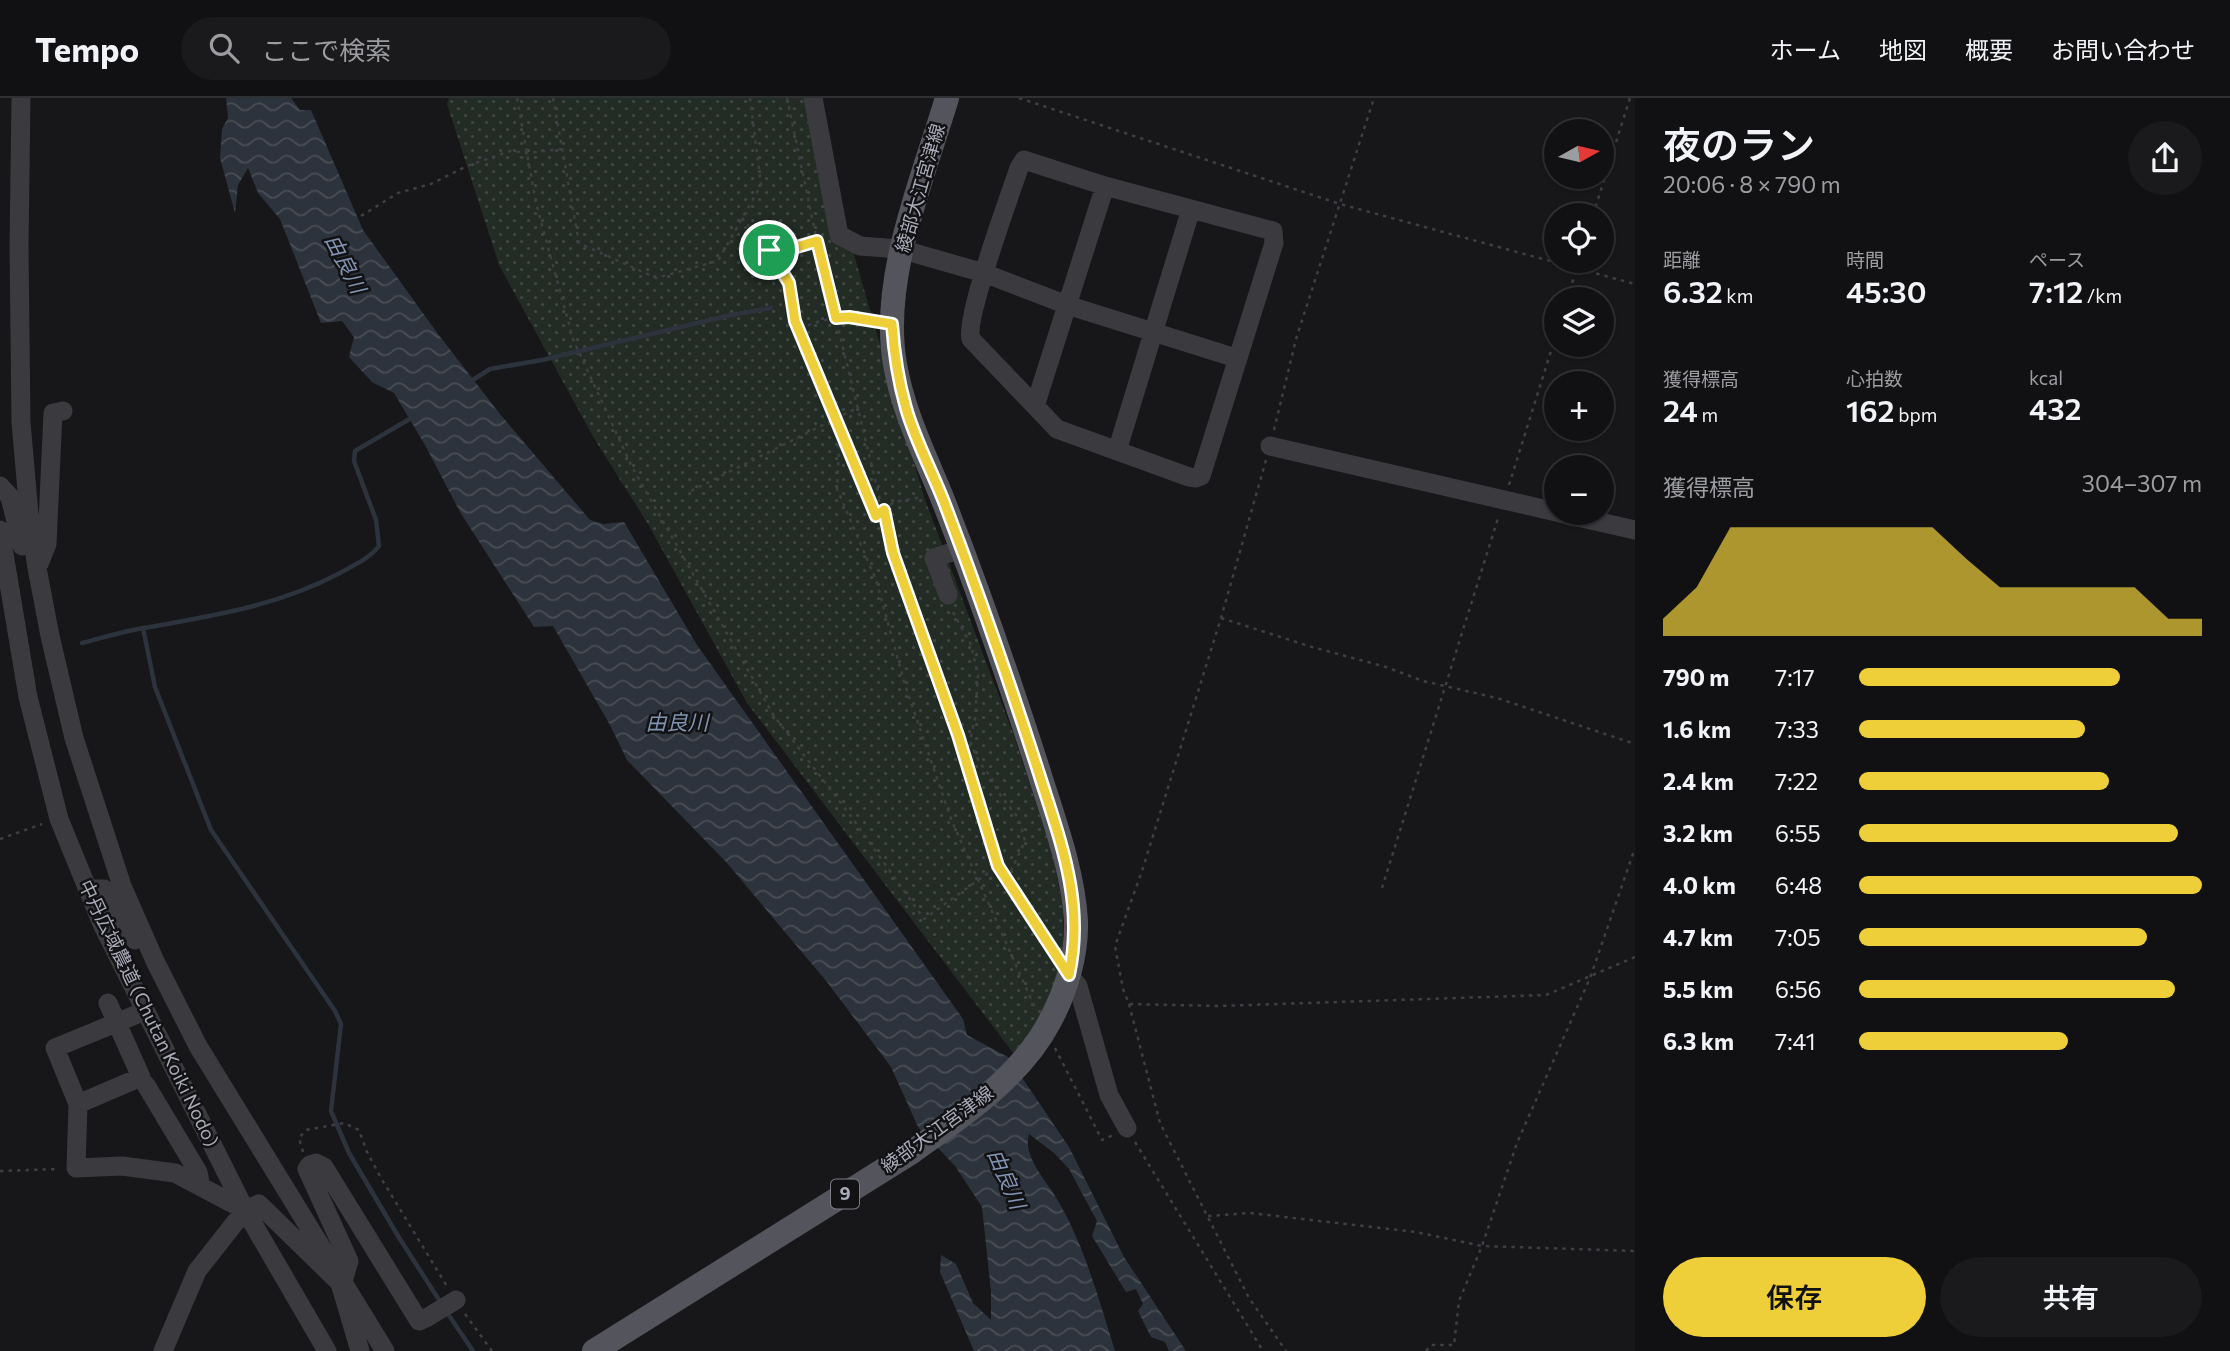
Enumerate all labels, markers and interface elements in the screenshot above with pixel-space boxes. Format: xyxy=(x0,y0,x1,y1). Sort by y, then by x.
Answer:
search box xyxy=(181,17,671,80)
text: Tempo xyxy=(35,28,139,69)
icon: search xyxy=(205,29,243,67)
text: ここで検索 xyxy=(261,34,391,65)
text: ホーム xyxy=(1770,35,1841,64)
text: 地図 xyxy=(1879,35,1927,64)
text: 概要 xyxy=(1965,35,2013,64)
text: お問い合わせ xyxy=(2051,35,2195,64)
north arrow xyxy=(1544,119,1614,189)
map controls xyxy=(1544,119,1614,525)
text: 夜のラン xyxy=(1663,120,1815,167)
street label: 綾部大江宮津線 xyxy=(890,121,949,255)
button: share xyxy=(2128,121,2202,195)
text: 20:06 · 8 × 790 m xyxy=(1663,170,1841,198)
button: locate xyxy=(1544,203,1614,273)
pin xyxy=(739,220,799,280)
water label: 由良川 xyxy=(321,230,373,299)
icon: arrive xyxy=(750,231,788,269)
text: 距離 xyxy=(1663,248,1701,271)
text: 時間 xyxy=(1846,248,1884,271)
text: ペース xyxy=(2029,248,2085,271)
text: 6.32 xyxy=(1663,272,1723,309)
text: 45:30 xyxy=(1846,272,1927,309)
text: 7:12 xyxy=(2029,272,2083,309)
text: km xyxy=(1723,284,1753,307)
text: /km xyxy=(2083,284,2122,307)
button: layers xyxy=(1544,287,1614,357)
text: kcal xyxy=(2029,366,2063,389)
text: 獲得標高 xyxy=(1663,367,1739,390)
text: 心拍数 xyxy=(1846,367,1903,390)
button: + xyxy=(1544,371,1614,441)
text: 432 xyxy=(2029,389,2081,426)
text: 24 xyxy=(1663,391,1698,428)
text: 162 xyxy=(1846,391,1895,428)
text: m xyxy=(1698,403,1718,426)
text: bpm xyxy=(1895,403,1937,426)
button: − xyxy=(1544,455,1614,525)
text: 304–307 m xyxy=(2082,469,2202,497)
text: 獲得標高 xyxy=(1663,473,1755,501)
text: 790 m xyxy=(1663,663,1729,691)
text: 7:17 xyxy=(1775,663,1815,691)
water label: 由良川 xyxy=(646,709,710,734)
text: 1.6 km xyxy=(1663,715,1731,743)
text: 7:33 xyxy=(1775,715,1819,743)
text: 2.4 km xyxy=(1663,767,1734,795)
text: 7:22 xyxy=(1775,767,1818,795)
text: 3.2 km xyxy=(1663,819,1733,847)
text: 6:55 xyxy=(1775,819,1821,847)
text: 4.0 km xyxy=(1663,871,1736,899)
text: 6:48 xyxy=(1775,871,1822,899)
street label: 中丹広域農道 (Chutan Koiki Nodo) xyxy=(75,876,224,1150)
text: 4.7 km xyxy=(1663,923,1733,951)
text: 7:05 xyxy=(1775,923,1821,951)
text: 5.5 km xyxy=(1663,975,1733,1003)
text: 6:56 xyxy=(1775,975,1822,1003)
text: 6.3 km xyxy=(1663,1027,1734,1055)
text: 7:41 xyxy=(1775,1027,1816,1055)
street label: 綾部大江宮津線 xyxy=(876,1080,997,1177)
water label: 由良川 xyxy=(984,1145,1032,1214)
road number: 9 xyxy=(831,1180,859,1209)
button: 保存 xyxy=(1663,1257,1926,1337)
button: 共有 xyxy=(1940,1257,2202,1337)

